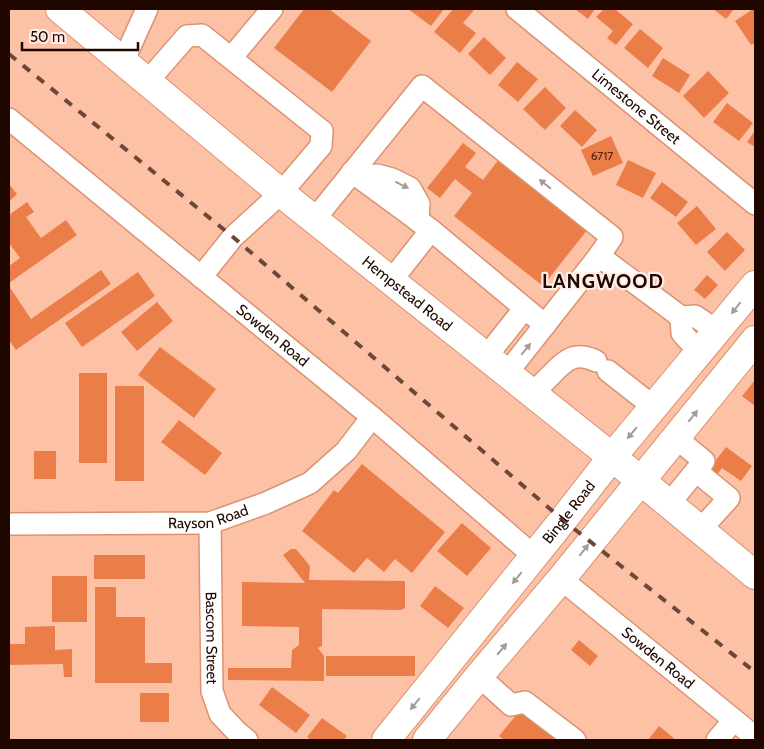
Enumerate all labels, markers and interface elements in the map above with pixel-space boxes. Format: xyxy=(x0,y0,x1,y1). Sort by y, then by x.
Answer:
scale bar xyxy=(22,20,139,52)
text: 50 m xyxy=(30,28,65,46)
street label: Limestone Street xyxy=(588,65,684,148)
house number: 6717 xyxy=(591,148,613,163)
one-way arrow xyxy=(539,179,552,190)
one-way arrow xyxy=(395,181,409,189)
street label: Hempstead Road xyxy=(359,252,456,335)
district label: LANGWOOD xyxy=(542,269,664,293)
street label: Sowden Road xyxy=(233,300,312,370)
one-way arrow xyxy=(731,301,742,314)
one-way arrow xyxy=(521,343,532,356)
one-way arrow xyxy=(687,410,698,423)
one-way arrow xyxy=(627,427,638,439)
street label: Bingle Road xyxy=(539,477,599,547)
street label: Rayson Road xyxy=(168,501,251,532)
one-way arrow xyxy=(579,544,590,557)
one-way arrow xyxy=(511,571,522,584)
street label: Bascom Street xyxy=(202,592,221,684)
street label: Sowden Road xyxy=(618,623,698,693)
one-way arrow xyxy=(496,643,508,655)
one-way arrow xyxy=(409,698,420,711)

